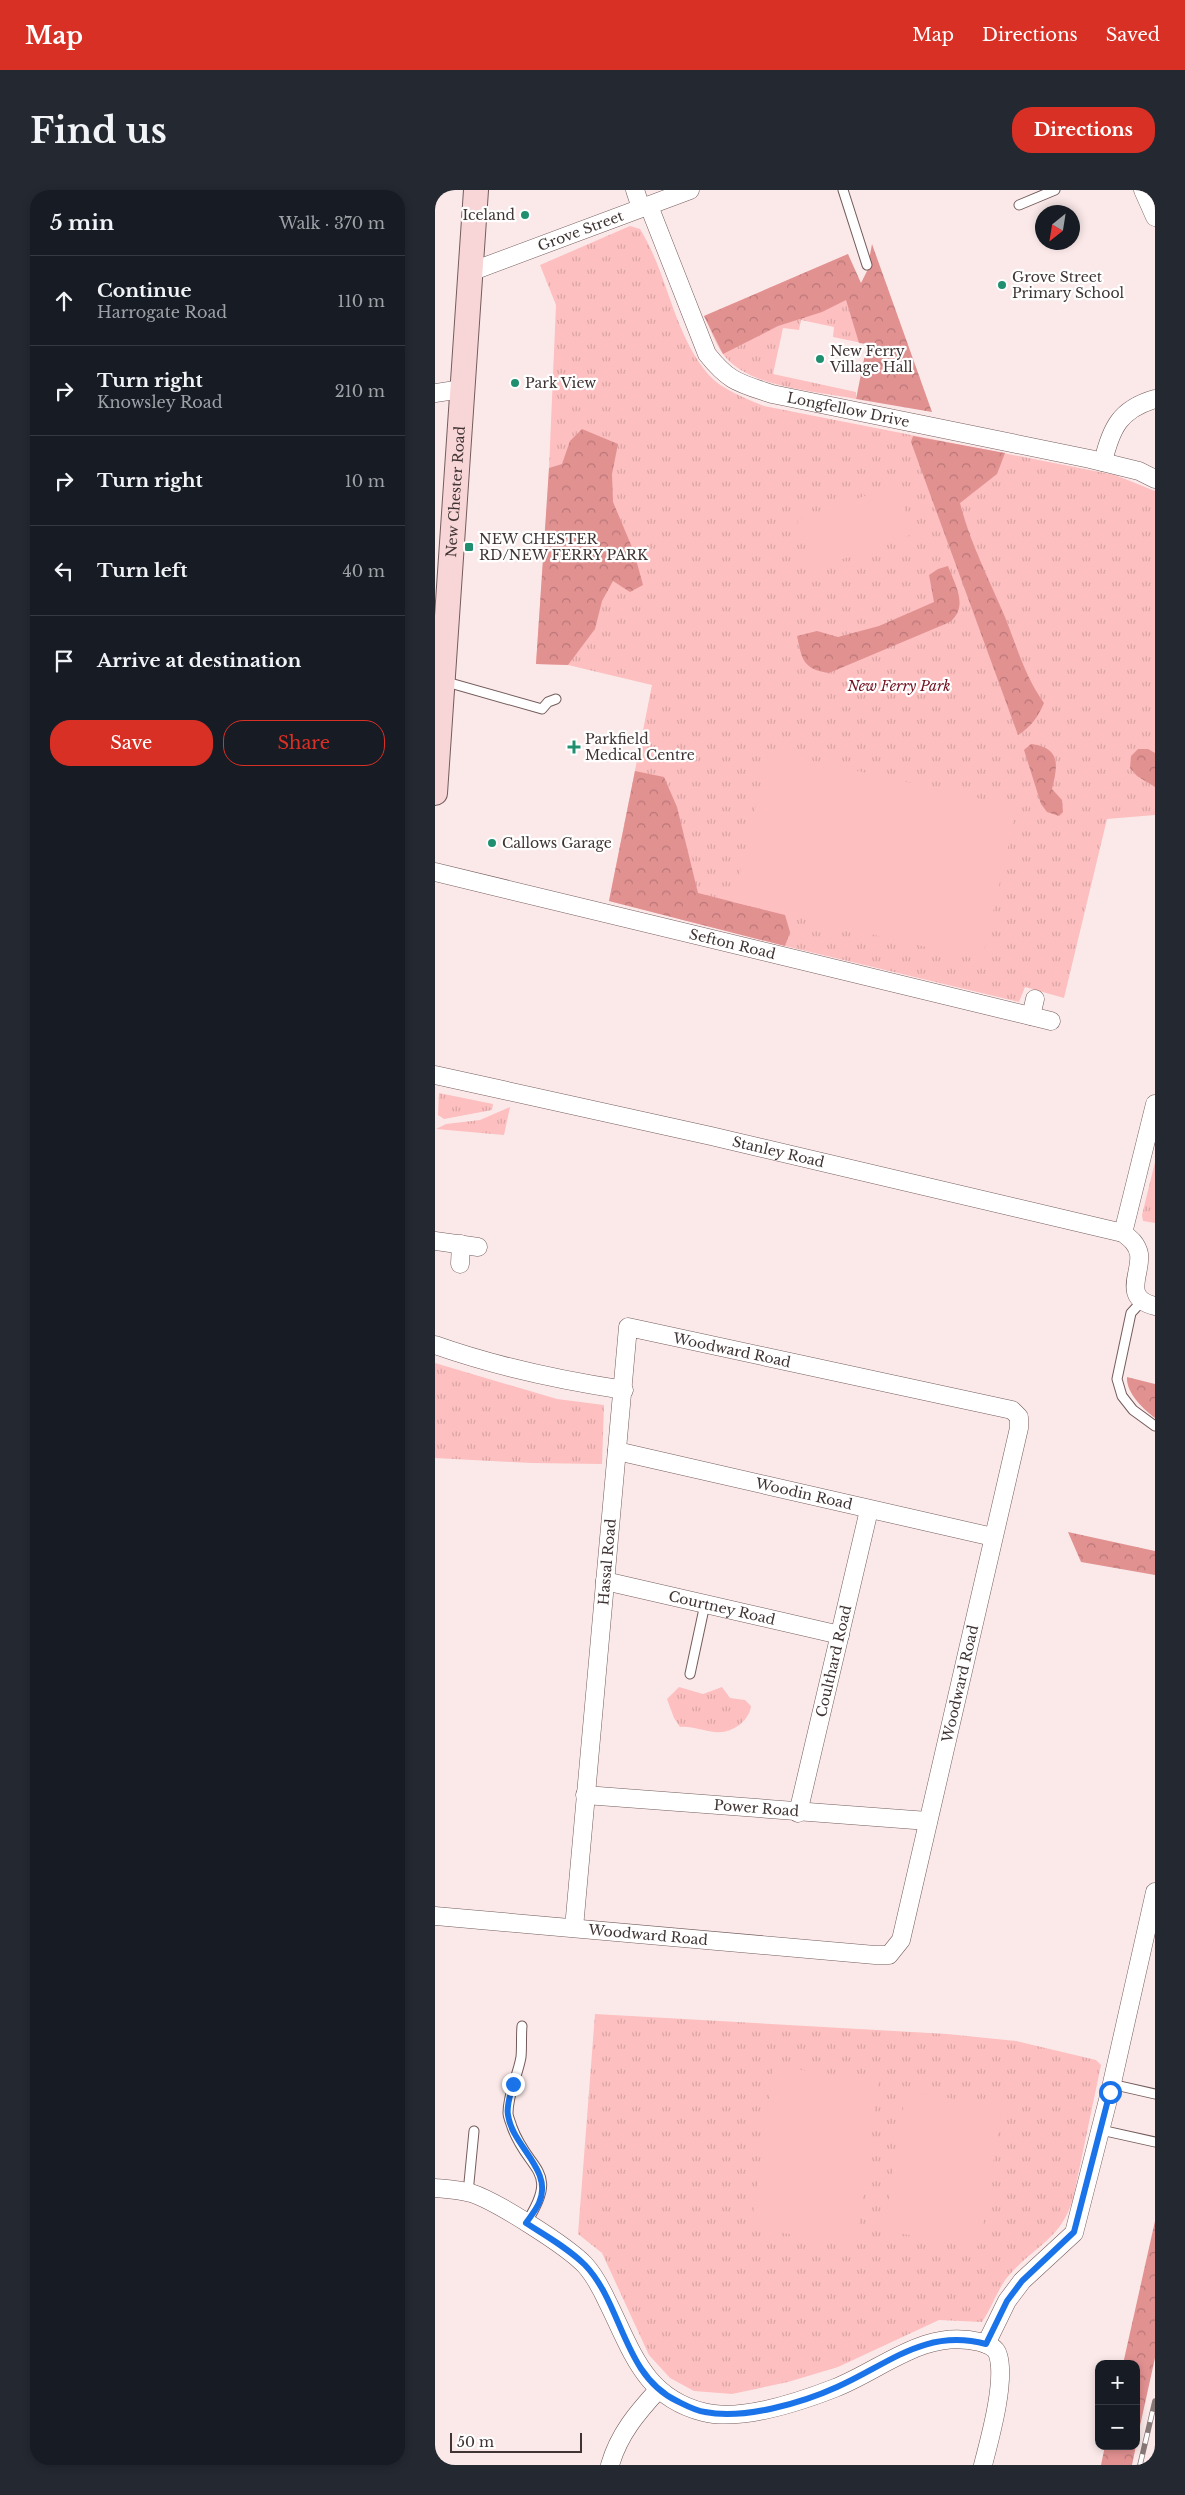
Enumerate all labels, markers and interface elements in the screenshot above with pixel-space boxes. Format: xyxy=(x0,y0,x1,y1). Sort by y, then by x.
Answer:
text: Map xyxy=(25,21,83,50)
text: Map xyxy=(912,24,954,46)
text: Directions xyxy=(982,24,1078,46)
text: Saved xyxy=(1106,24,1160,46)
button: Directions xyxy=(1012,107,1155,153)
text: Find us xyxy=(30,109,167,152)
north arrow xyxy=(1035,205,1080,250)
place label: Iceland xyxy=(463,206,516,224)
street label: Grove Street xyxy=(535,206,627,255)
marker: Iceland xyxy=(519,209,531,221)
text: 5 min xyxy=(50,210,114,236)
text: Walk · 370 m xyxy=(279,213,385,233)
place label: Grove Street Primary School xyxy=(1012,268,1125,302)
text: Continue xyxy=(97,279,192,302)
marker: Grove Street Primary School xyxy=(996,279,1008,291)
icon: ahead xyxy=(50,287,78,315)
text: 110 m xyxy=(338,291,385,311)
text: Harrogate Road xyxy=(97,302,227,322)
place label: New Ferry Village Hall xyxy=(829,342,913,376)
marker: New Ferry Village Hall xyxy=(814,353,826,365)
text: Turn right xyxy=(97,369,203,392)
place label: Park View xyxy=(525,374,596,392)
icon: right xyxy=(50,377,78,405)
marker: Park View xyxy=(509,377,521,389)
text: 210 m xyxy=(335,381,385,401)
street label: Longfellow Drive xyxy=(785,388,911,431)
text: Knowsley Road xyxy=(97,392,222,412)
street label: New Chester Road xyxy=(442,425,469,558)
icon: right xyxy=(50,467,78,495)
text: Turn right xyxy=(97,469,203,492)
text: 10 m xyxy=(345,471,385,491)
place label: NEW CHESTER RD/NEW FERRY PARK xyxy=(479,530,649,564)
marker: NEW CHESTER RD/NEW FERRY PARK xyxy=(463,541,475,553)
icon: left xyxy=(50,557,78,585)
text: Turn left xyxy=(97,559,188,582)
text: 40 m xyxy=(342,561,385,581)
icon: arrive xyxy=(50,647,78,675)
text: Arrive at destination xyxy=(97,649,301,672)
park label: New Ferry Park xyxy=(846,677,951,695)
button: Save xyxy=(50,720,213,766)
button: Share xyxy=(223,720,385,766)
place label: Parkfield Medical Centre xyxy=(585,730,695,764)
marker: Parkfield Medical Centre xyxy=(567,740,581,754)
place label: Callows Garage xyxy=(502,834,612,852)
marker: Callows Garage xyxy=(486,837,498,849)
street label: Sefton Road xyxy=(687,925,778,963)
street label: Stanley Road xyxy=(731,1132,827,1172)
street label: Woodward Road xyxy=(671,1329,793,1371)
street label: Woodin Road xyxy=(753,1474,855,1514)
street label: Hassal Road xyxy=(594,1517,620,1606)
street label: Courtney Road xyxy=(667,1587,778,1629)
street label: Coulthard Road xyxy=(812,1603,856,1719)
street label: Woodward Road xyxy=(938,1623,982,1745)
street label: Power Road xyxy=(713,1796,800,1820)
street label: Woodward Road xyxy=(587,1921,709,1949)
route end xyxy=(502,2073,525,2096)
route start xyxy=(1099,2081,1122,2104)
map controls xyxy=(1095,2360,1140,2450)
button: + xyxy=(1095,2360,1140,2405)
button: − xyxy=(1095,2405,1140,2450)
scale bar xyxy=(450,2430,583,2453)
text: 50 m xyxy=(457,2433,494,2451)

